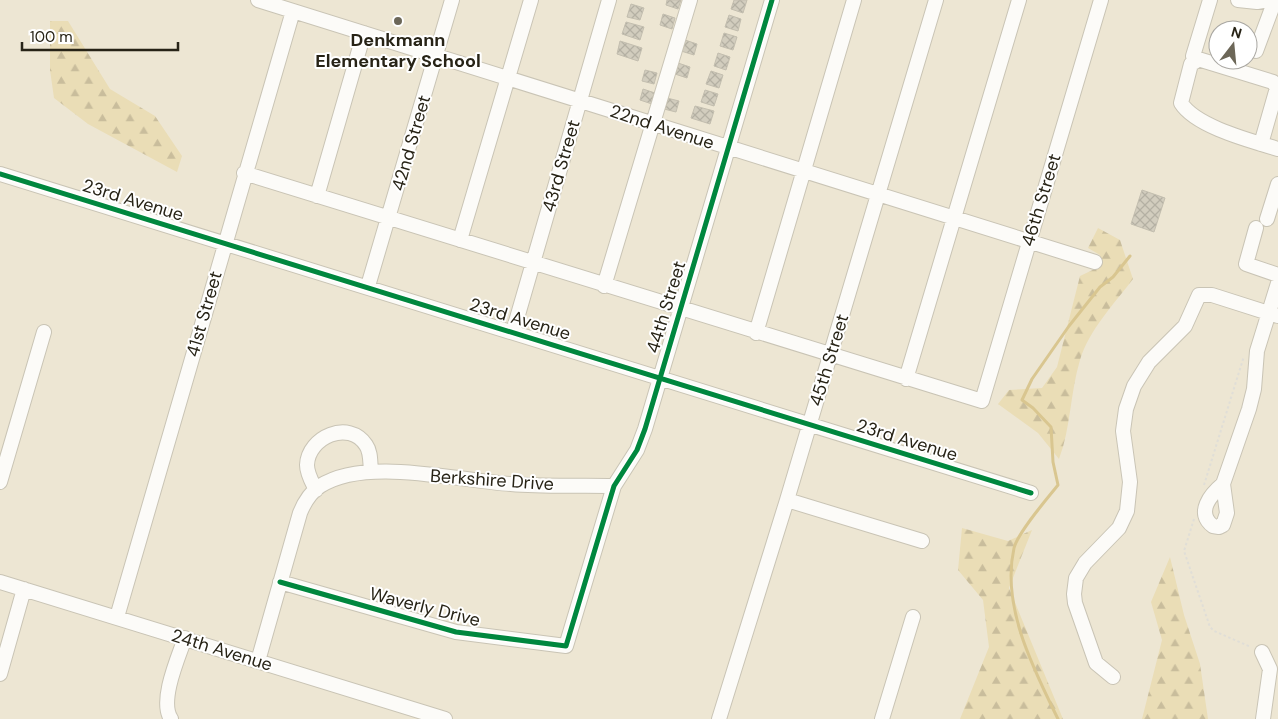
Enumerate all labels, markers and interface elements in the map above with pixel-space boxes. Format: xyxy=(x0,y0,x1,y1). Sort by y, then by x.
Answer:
marker: Denkmann Elementary School xyxy=(392,15,404,27)
scale bar xyxy=(22,20,179,52)
north arrow xyxy=(1208,20,1258,70)
text: N xyxy=(1229,22,1244,43)
text: 100 m xyxy=(30,27,73,47)
place label: Denkmann Elementary School xyxy=(315,28,481,73)
street label: 42nd Street xyxy=(386,92,436,194)
street label: 22nd Avenue xyxy=(607,99,717,155)
street label: 43rd Street xyxy=(536,117,586,215)
street label: 46th Street xyxy=(1016,151,1066,249)
street label: 23rd Avenue xyxy=(79,173,187,227)
street label: 44th Street xyxy=(641,258,691,356)
street label: 41st Street xyxy=(180,268,228,360)
street label: 23rd Avenue xyxy=(466,292,574,346)
street label: 45th Street xyxy=(804,311,854,409)
street label: 23rd Avenue xyxy=(853,413,961,467)
street label: Berkshire Drive xyxy=(429,464,555,496)
street label: Waverly Drive xyxy=(367,582,483,632)
street label: 24th Avenue xyxy=(169,623,275,677)

